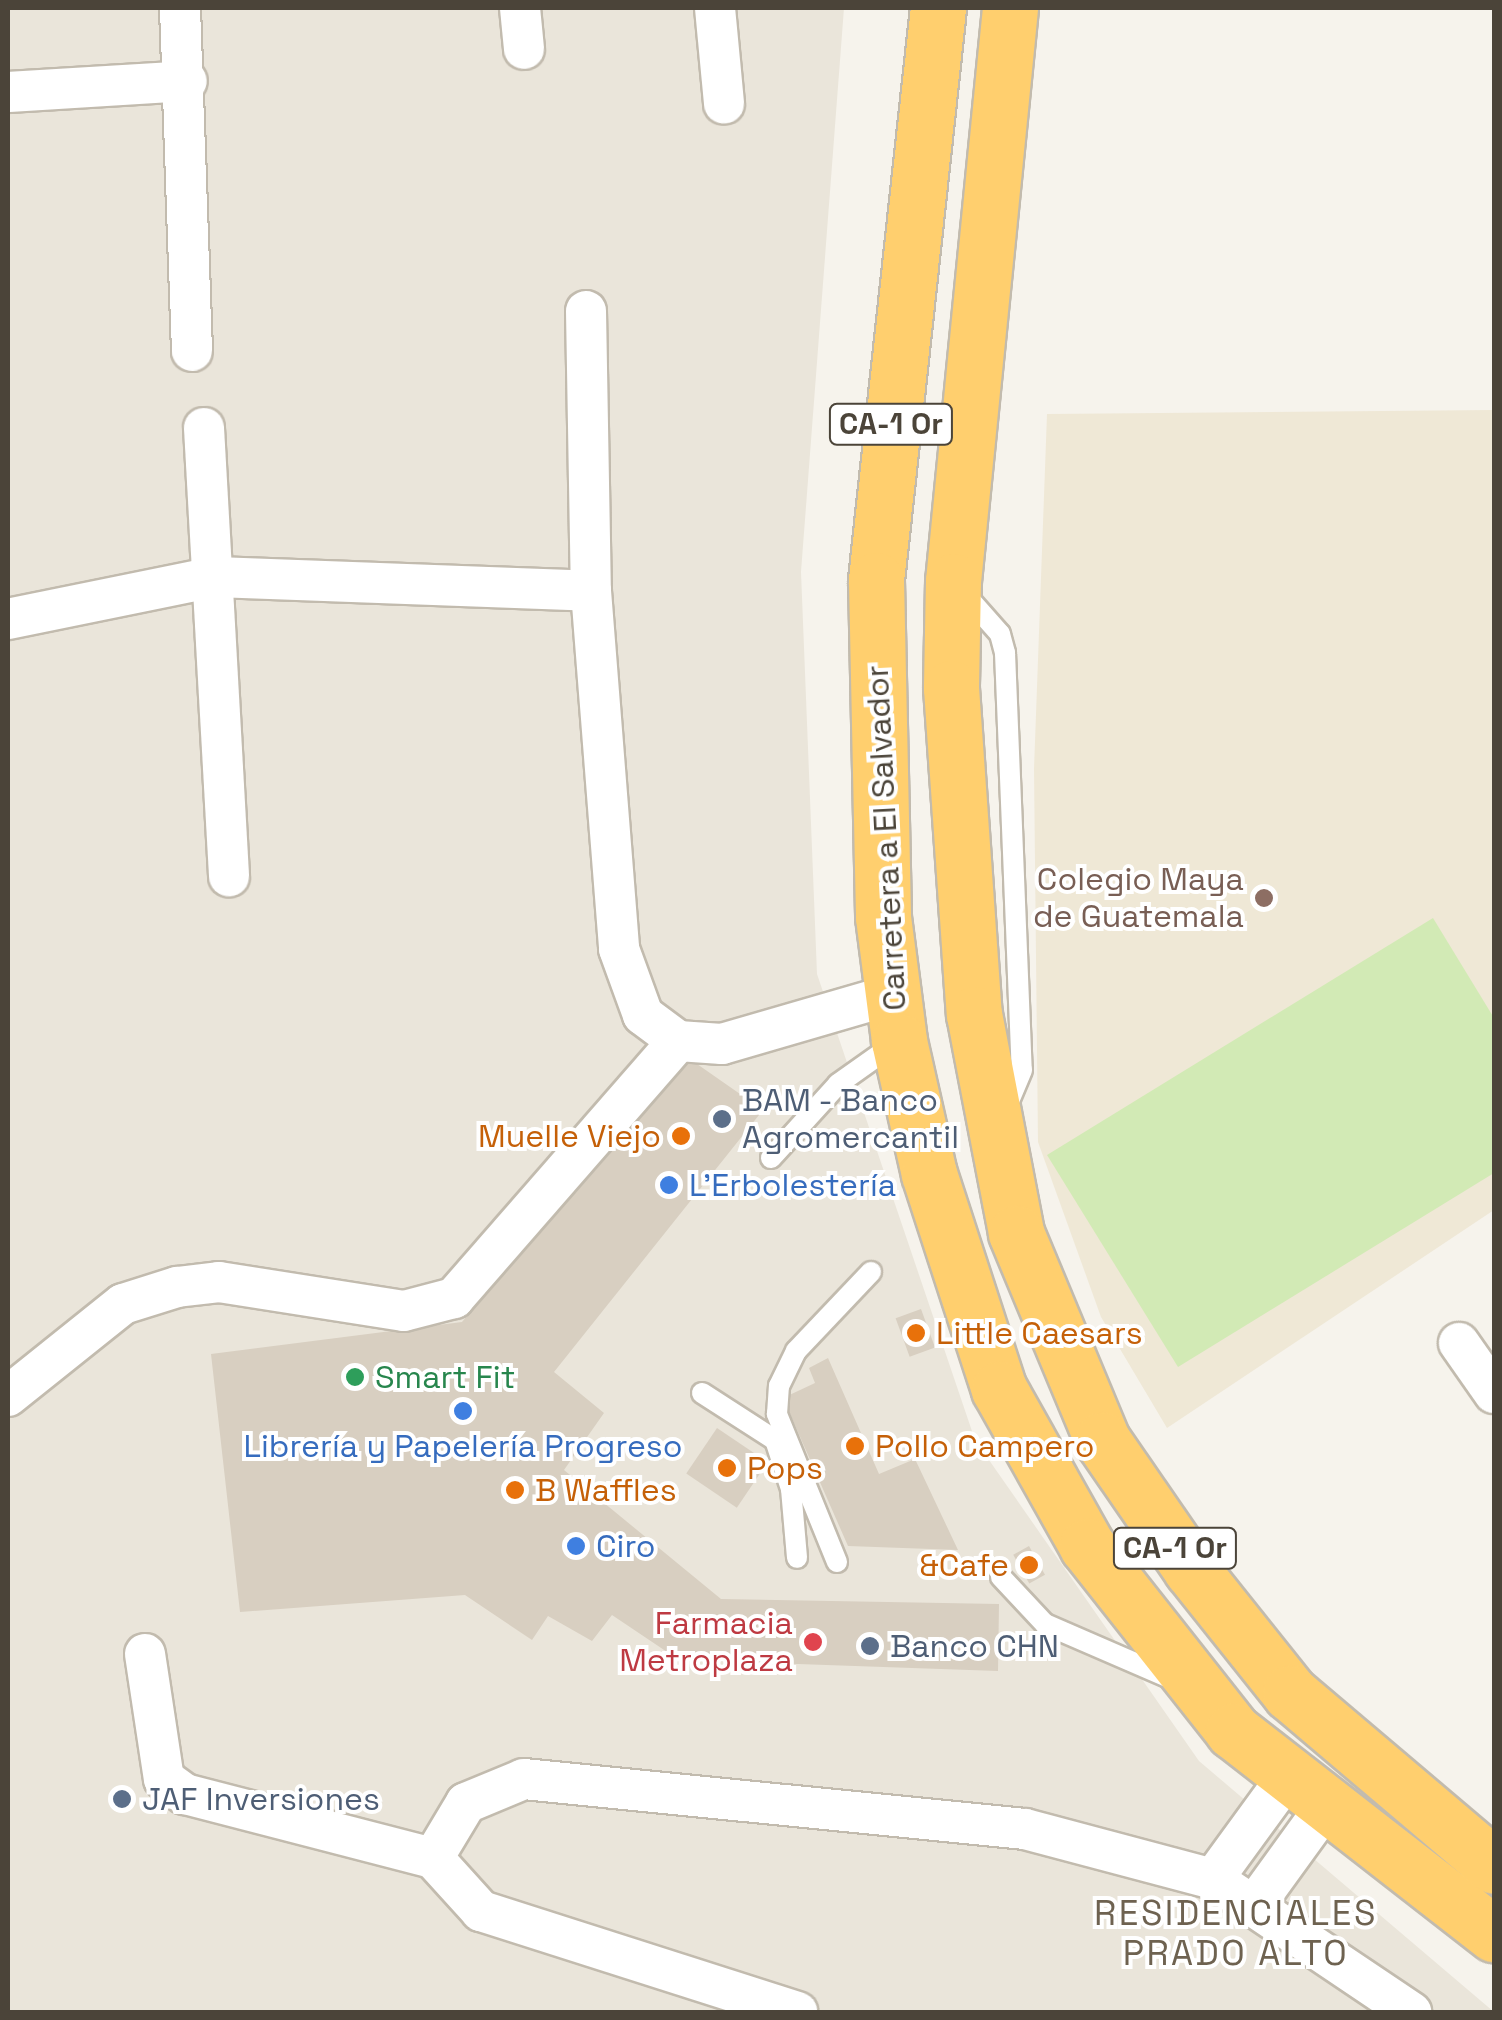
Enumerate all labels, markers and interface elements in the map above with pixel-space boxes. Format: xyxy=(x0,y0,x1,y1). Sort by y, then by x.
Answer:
road number: CA-1 Or xyxy=(828,399,954,449)
street label: Carretera a El Salvador xyxy=(858,664,914,1012)
place label: Colegio Maya de Guatemala xyxy=(1033,861,1244,936)
marker: Colegio Maya de Guatemala xyxy=(1253,887,1275,909)
place label: BAM - Banco Agromercantil xyxy=(742,1082,959,1157)
marker: BAM - Banco Agromercantil xyxy=(711,1108,733,1130)
place label: Muelle Viejo xyxy=(478,1117,661,1155)
marker: Muelle Viejo xyxy=(670,1125,692,1147)
place label: L'Erbolestería xyxy=(689,1166,896,1204)
marker: L'Erbolestería xyxy=(658,1174,680,1196)
place label: Little Caesars xyxy=(936,1314,1143,1352)
marker: Little Caesars xyxy=(905,1322,927,1344)
place label: Smart Fit xyxy=(375,1358,515,1396)
marker: Smart Fit xyxy=(344,1366,366,1388)
marker: Librería y Papelería Progreso xyxy=(452,1400,474,1422)
place label: Librería y Papelería Progreso xyxy=(244,1427,682,1465)
place label: Pollo Campero xyxy=(875,1427,1094,1465)
marker: Pollo Campero xyxy=(844,1435,866,1457)
place label: Pops xyxy=(747,1449,823,1487)
marker: Pops xyxy=(716,1457,738,1479)
place label: B Waffles xyxy=(535,1471,677,1509)
marker: B Waffles xyxy=(504,1479,526,1501)
road number: CA-1 Or xyxy=(1112,1523,1238,1573)
place label: Ciro xyxy=(596,1527,656,1565)
marker: Ciro xyxy=(565,1535,587,1557)
place label: &Cafe xyxy=(919,1546,1009,1584)
marker: &Cafe xyxy=(1018,1554,1040,1576)
place label: Farmacia Metroplaza xyxy=(619,1605,793,1680)
place label: Banco CHN xyxy=(890,1627,1059,1665)
marker: Farmacia Metroplaza xyxy=(802,1631,824,1653)
marker: Banco CHN xyxy=(859,1635,881,1657)
place label: JAF Inversiones xyxy=(142,1780,380,1818)
marker: JAF Inversiones xyxy=(111,1788,133,1810)
district label: RESIDENCIALES PRADO ALTO xyxy=(1094,1892,1378,1974)

